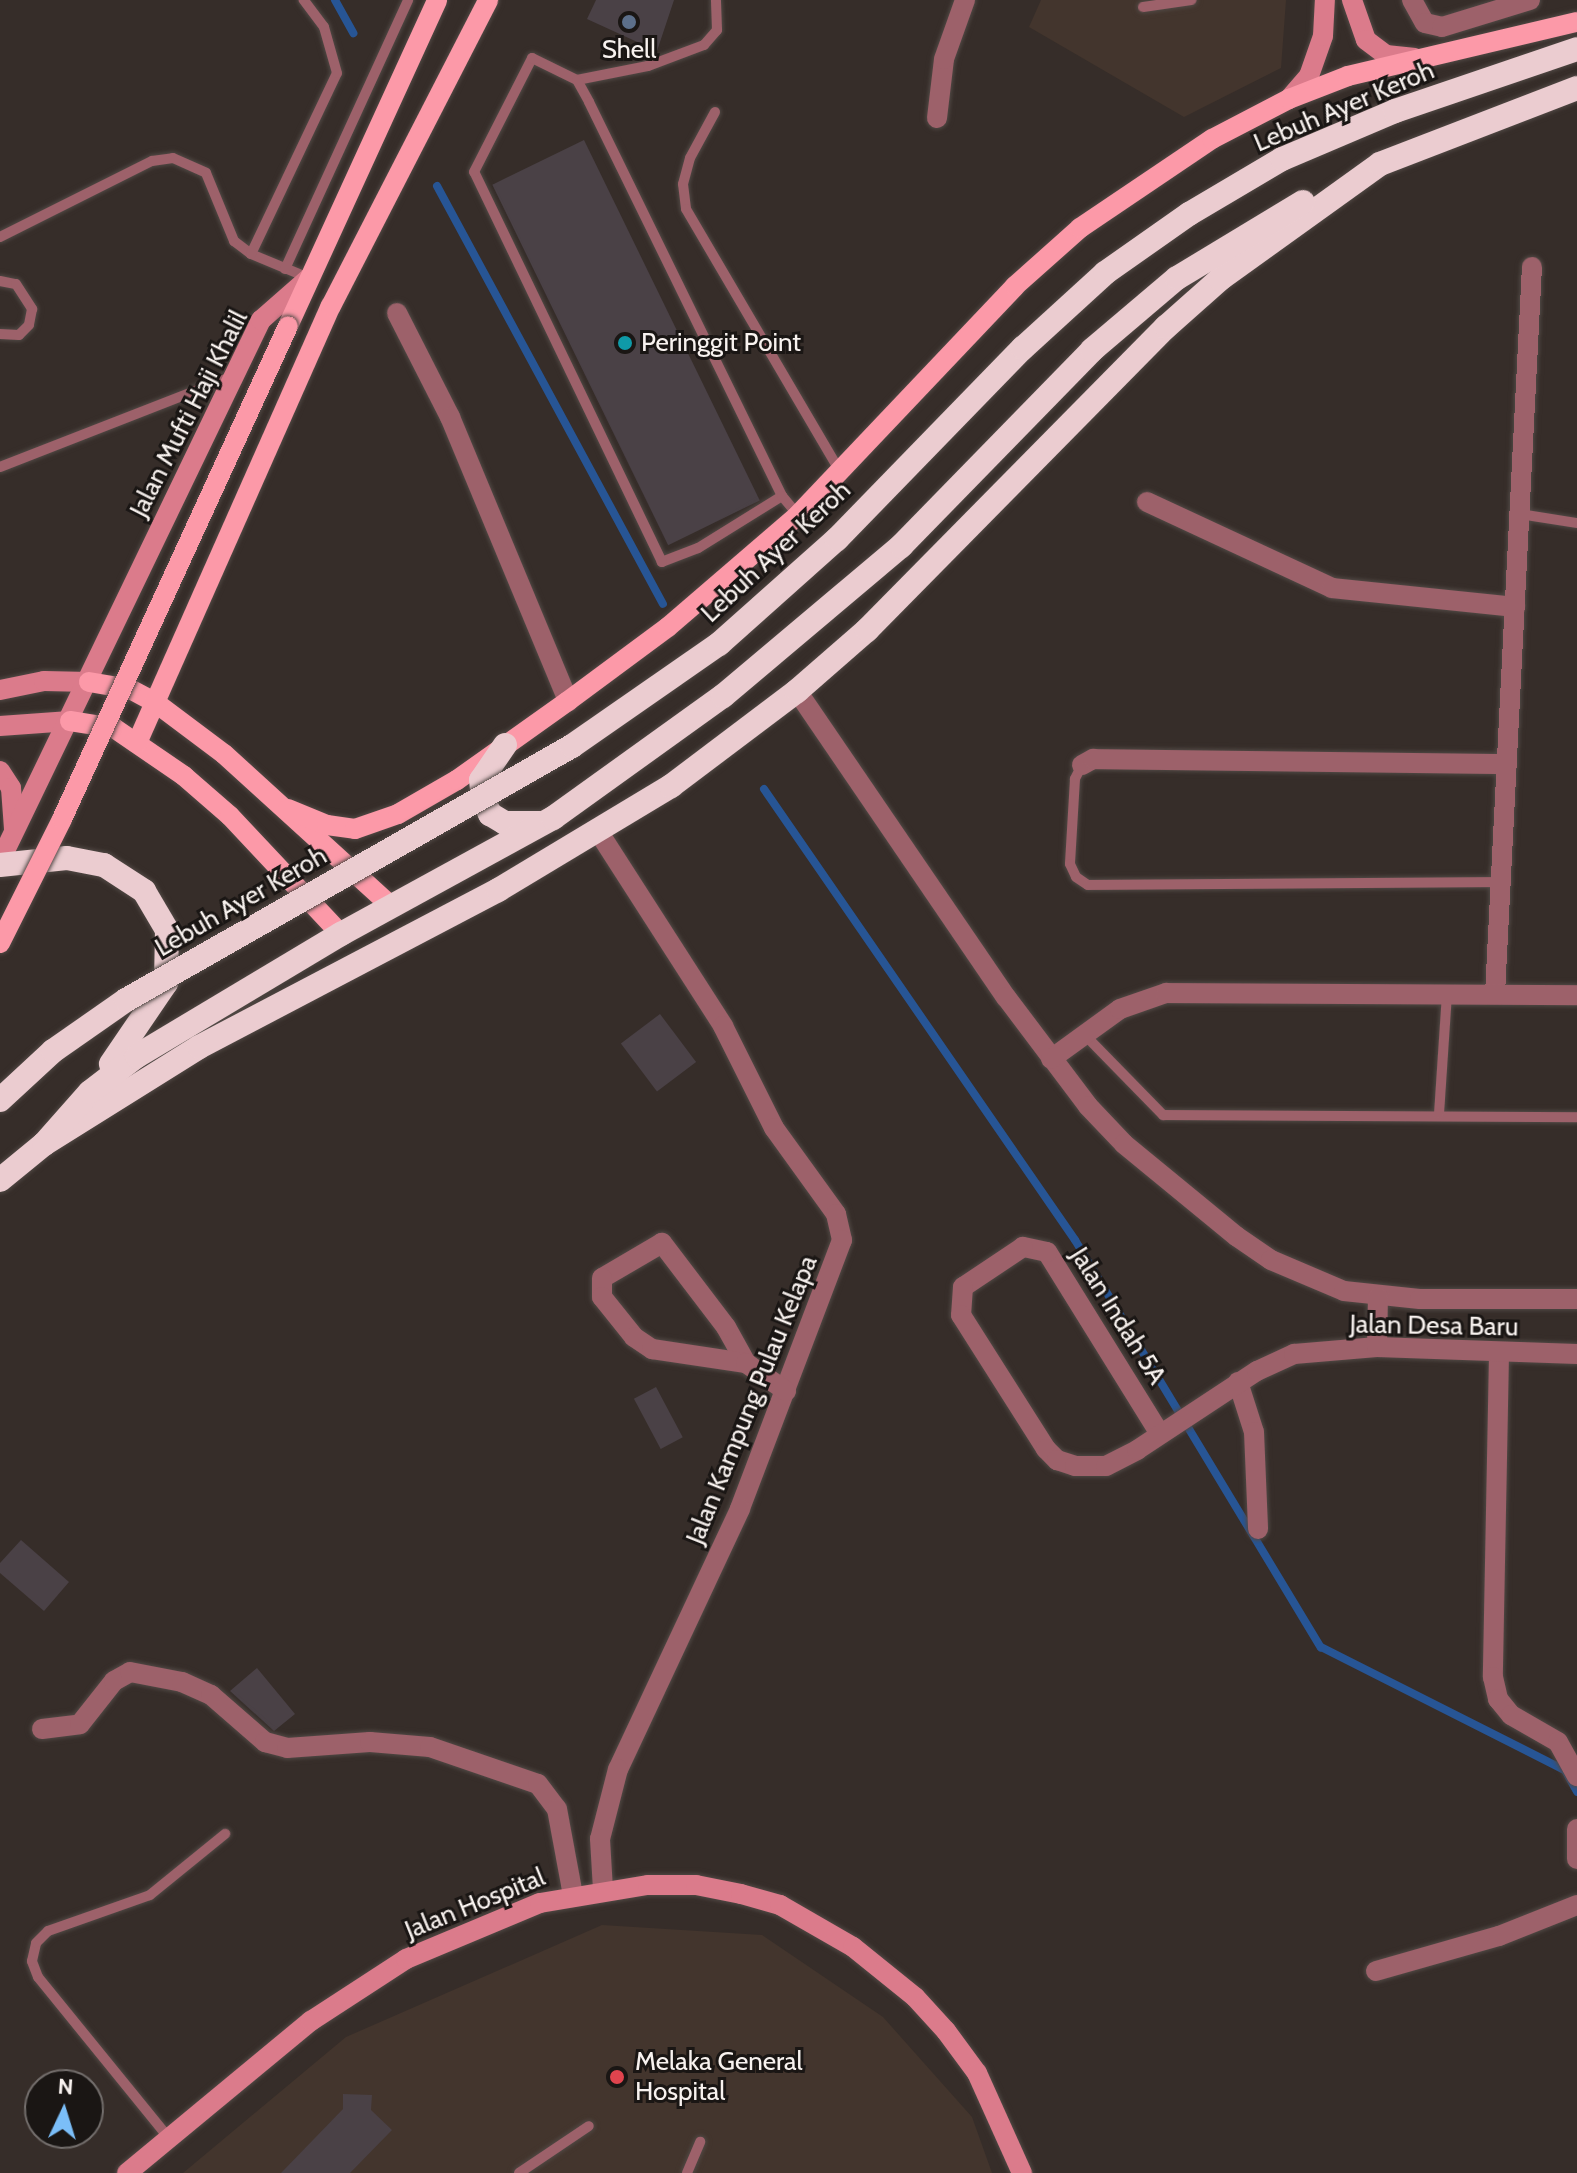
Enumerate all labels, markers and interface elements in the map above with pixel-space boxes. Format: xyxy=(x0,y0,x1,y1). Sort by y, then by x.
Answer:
marker: Shell xyxy=(620,13,638,31)
place label: Shell xyxy=(602,34,656,66)
street label: Lebuh Ayer Keroh xyxy=(1249,55,1439,159)
street label: Jalan Mufti Haji Khalil xyxy=(123,306,255,522)
place label: Peringgit Point xyxy=(641,327,801,359)
marker: Peringgit Point xyxy=(616,334,634,352)
street label: Lebuh Ayer Keroh xyxy=(695,475,857,629)
street label: Lebuh Ayer Keroh xyxy=(150,840,332,964)
street label: Jalan Indah 5A xyxy=(1064,1242,1172,1390)
street label: Jalan Kampung Pulau Kelapa xyxy=(680,1251,824,1549)
street label: Jalan Desa Baru xyxy=(1349,1309,1519,1343)
street label: Jalan Hospital xyxy=(400,1862,550,1946)
place label: Melaka General Hospital xyxy=(635,2046,803,2108)
marker: Melaka General Hospital xyxy=(606,2066,628,2088)
north arrow xyxy=(24,2069,104,2149)
text: N xyxy=(57,2073,74,2101)

